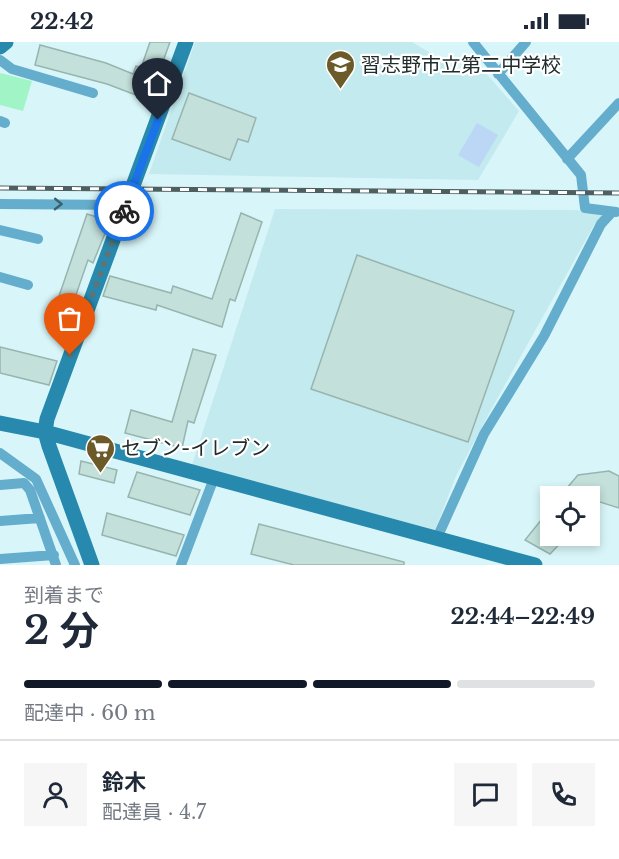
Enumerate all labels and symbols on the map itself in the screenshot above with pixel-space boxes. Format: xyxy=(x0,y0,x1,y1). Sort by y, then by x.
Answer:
school or university icon: 習志野市立第二中学校 xyxy=(324,49,356,91)
place label: 習志野市立第二中学校 xyxy=(361,53,561,77)
pin xyxy=(132,58,183,120)
courier xyxy=(94,181,154,241)
one-way arrow xyxy=(54,198,63,211)
pin xyxy=(44,293,95,355)
supermarket icon: セブン-イレブン xyxy=(84,432,116,474)
place label: セブン-イレブン xyxy=(121,436,270,460)

